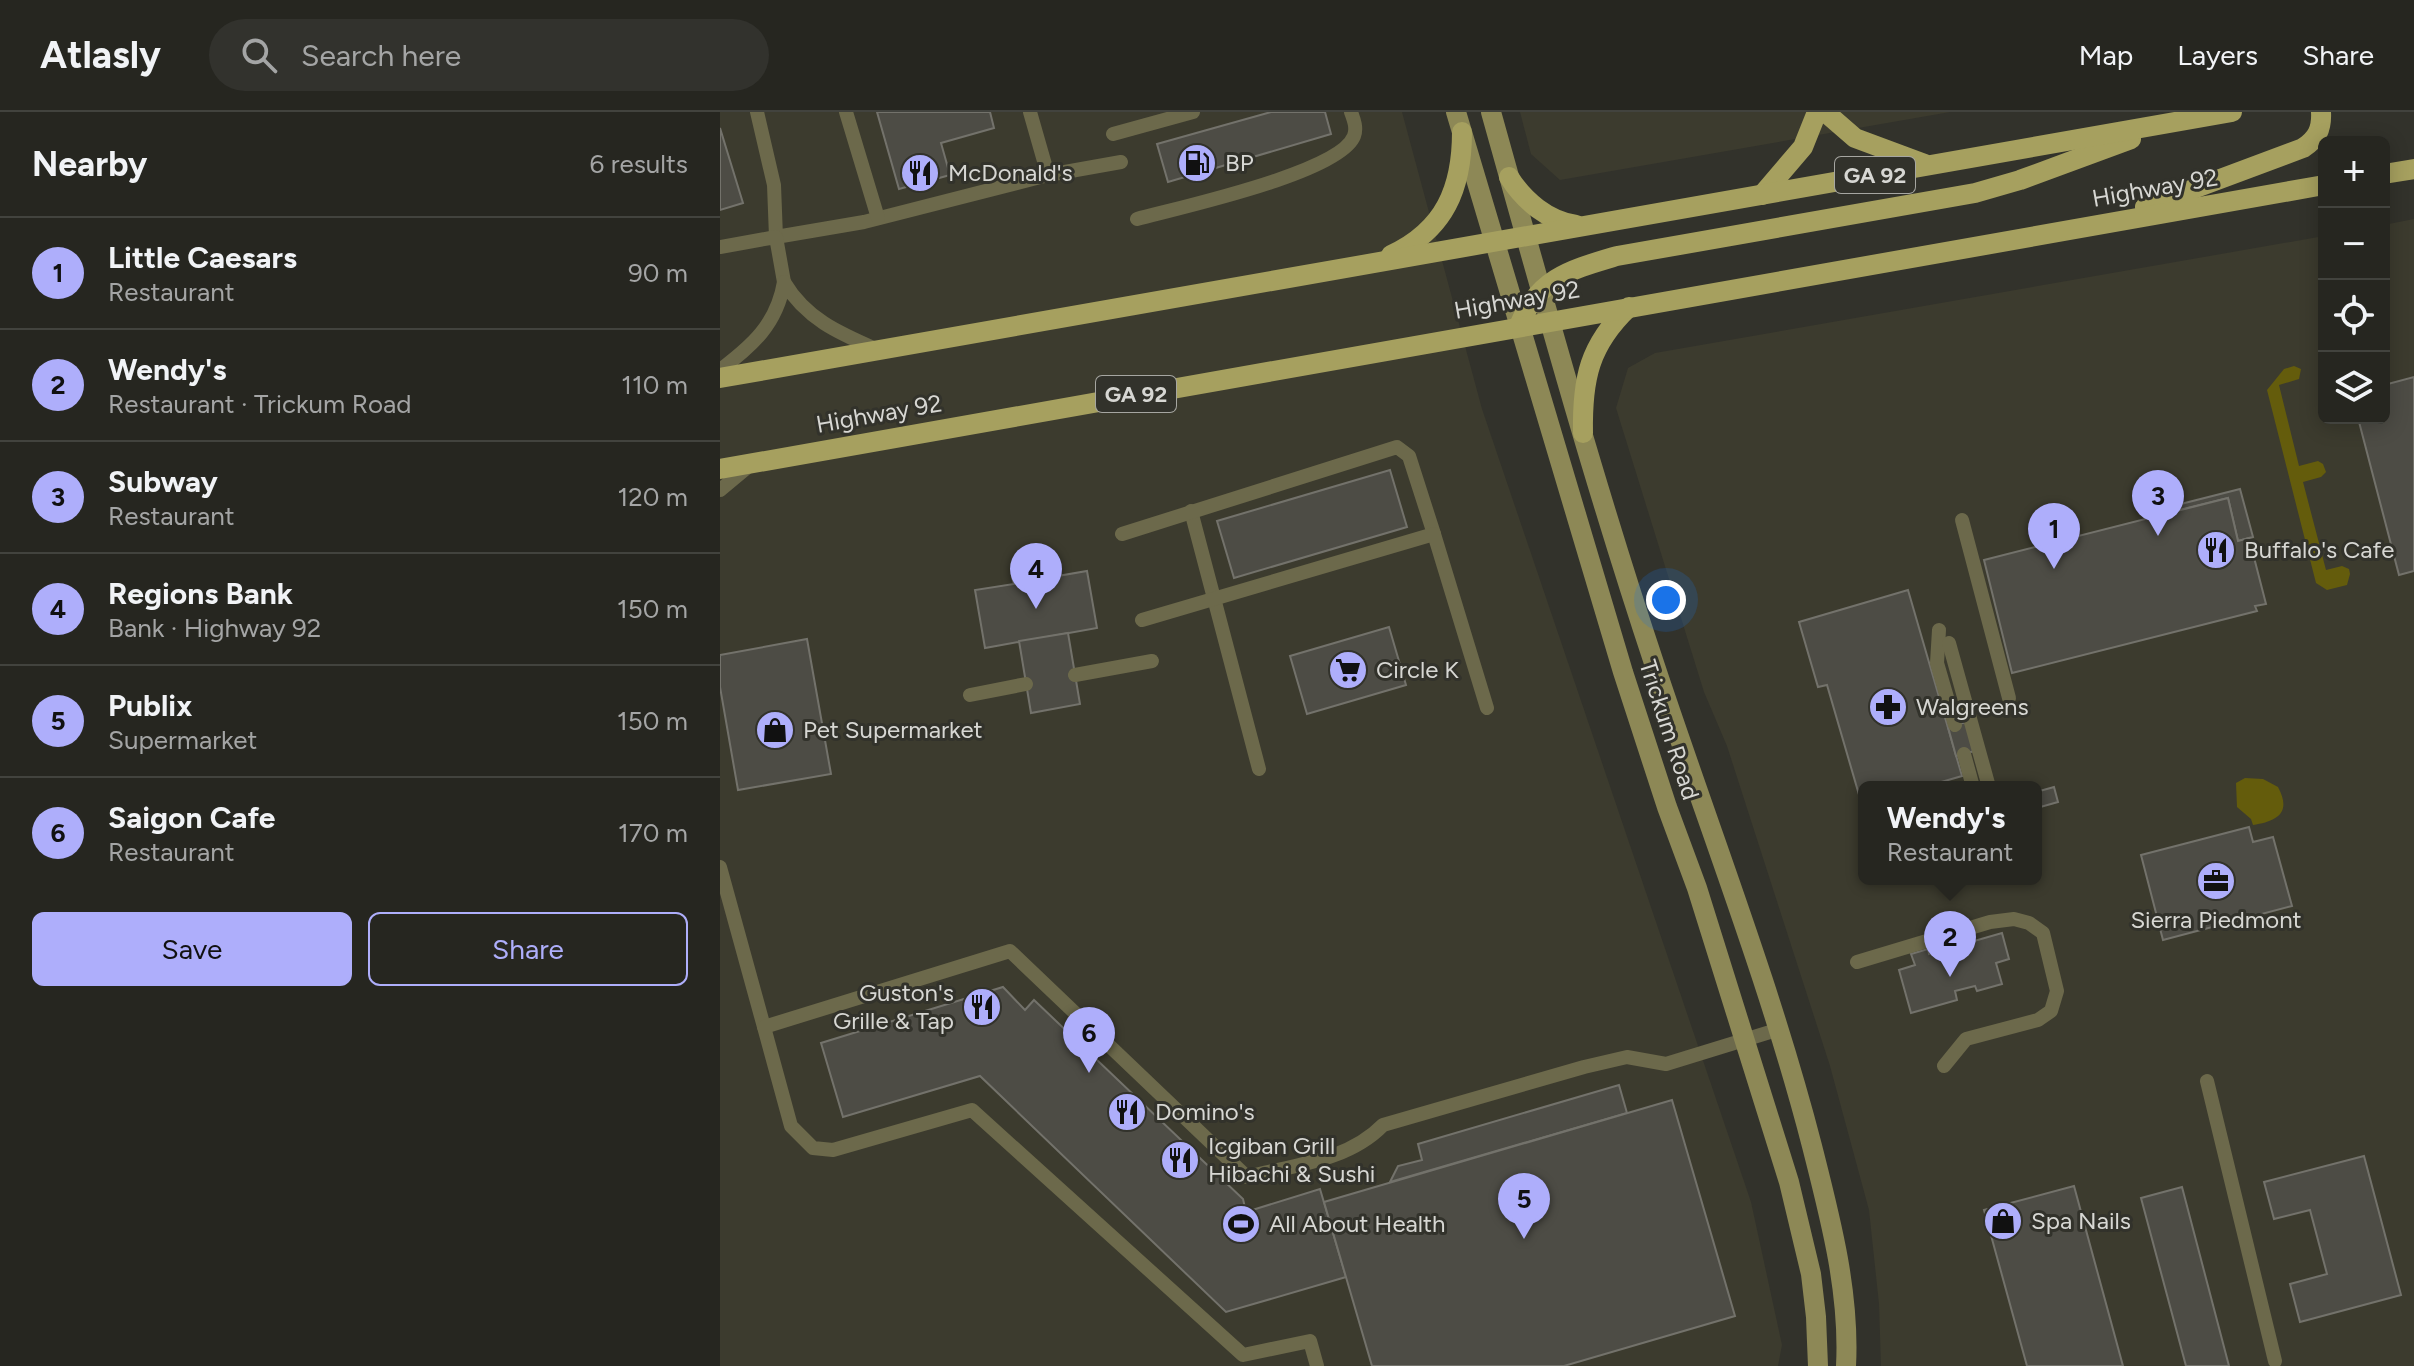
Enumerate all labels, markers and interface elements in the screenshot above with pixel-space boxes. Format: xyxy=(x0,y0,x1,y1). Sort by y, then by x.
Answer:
search box xyxy=(209,19,769,91)
text: Atlasly xyxy=(40,32,161,78)
icon: search xyxy=(237,33,281,77)
text: Search here xyxy=(301,37,461,74)
text: Map xyxy=(2079,38,2133,72)
text: Layers xyxy=(2177,38,2258,72)
text: Share xyxy=(2302,38,2374,72)
map controls xyxy=(2318,136,2390,424)
button: + xyxy=(2318,136,2390,208)
fuel station icon: BP xyxy=(1176,142,1218,184)
text: Nearby xyxy=(32,144,147,185)
text: 6 results xyxy=(590,148,688,180)
place label: BP xyxy=(1225,148,1254,177)
restaurant icon: McDonald's xyxy=(899,152,941,194)
road number: GA 92 xyxy=(1835,157,1915,193)
place label: McDonald's xyxy=(948,158,1073,187)
street label: Highway 92 xyxy=(2090,162,2220,213)
button: − xyxy=(2318,208,2390,280)
text: Little Caesars xyxy=(108,239,297,276)
text: 1 xyxy=(53,257,63,289)
text: 90 m xyxy=(628,257,688,289)
street label: Highway 92 xyxy=(1452,274,1582,325)
text: Restaurant xyxy=(108,276,235,308)
button: locate xyxy=(2318,280,2390,352)
text: Wendy's xyxy=(108,351,226,388)
button: layers xyxy=(2318,352,2390,424)
text: 2 xyxy=(50,369,66,401)
text: 110 m xyxy=(621,369,688,401)
road number: GA 92 xyxy=(1096,376,1176,412)
text: Restaurant · Trickum Road xyxy=(108,388,412,420)
street label: Highway 92 xyxy=(814,388,944,439)
text: Subway xyxy=(108,463,218,500)
pin: 3 xyxy=(2132,470,2184,536)
text: 3 xyxy=(51,481,65,513)
text: 120 m xyxy=(618,481,688,513)
text: Restaurant xyxy=(108,500,235,532)
pin: 1 xyxy=(2028,503,2080,569)
restaurant icon: Buffalo's Cafe xyxy=(2195,529,2237,571)
place label: Buffalo's Cafe xyxy=(2244,535,2394,564)
pin: 4 xyxy=(1010,543,1062,609)
text: Regions Bank xyxy=(108,575,293,612)
your location xyxy=(1646,580,1686,620)
text: 4 xyxy=(50,593,66,625)
text: 150 m xyxy=(617,593,688,625)
text: Bank · Highway 92 xyxy=(108,612,321,644)
supermarket icon: Circle K xyxy=(1327,649,1369,691)
place label: Circle K xyxy=(1376,655,1459,684)
street label: Trickum Road xyxy=(1633,656,1706,803)
pharmacy icon: Walgreens xyxy=(1867,686,1909,728)
text: Publix xyxy=(108,687,192,724)
place label: Walgreens xyxy=(1916,692,2029,721)
text: 5 xyxy=(50,705,66,737)
text: 150 m xyxy=(617,705,688,737)
shop icon: Pet Supermarket xyxy=(754,709,796,751)
place label: Pet Supermarket xyxy=(803,715,983,744)
text: Supermarket xyxy=(108,724,257,756)
popup xyxy=(1858,781,2042,885)
text: Saigon Cafe xyxy=(108,799,276,836)
text: Wendy's xyxy=(1887,799,2005,836)
text: 6 xyxy=(50,817,66,849)
text: 170 m xyxy=(618,817,688,849)
text: Restaurant xyxy=(108,836,235,868)
text: Restaurant xyxy=(1887,836,2013,868)
office icon: Sierra Piedmont xyxy=(2195,860,2237,902)
place label: Sierra Piedmont xyxy=(2130,905,2302,934)
pin: 2 xyxy=(1924,911,1976,977)
button: Save xyxy=(32,912,352,986)
button: Share xyxy=(368,912,688,986)
place label: Guston's Grille & Tap xyxy=(833,978,954,1035)
restaurant icon: Guston's Grille & Tap xyxy=(961,986,1003,1028)
pin: 6 xyxy=(1063,1007,1115,1073)
restaurant icon: Domino's xyxy=(1106,1091,1148,1133)
place label: Domino's xyxy=(1155,1097,1255,1126)
place label: Icgiban Grill Hibachi & Sushi xyxy=(1208,1131,1375,1188)
restaurant icon: Icgiban Grill Hibachi & Sushi xyxy=(1159,1139,1201,1181)
pin: 5 xyxy=(1498,1173,1550,1239)
shop icon: Spa Nails xyxy=(1982,1200,2024,1242)
sports icon: All About Health xyxy=(1220,1203,1262,1245)
place label: Spa Nails xyxy=(2031,1206,2131,1235)
place label: All About Health xyxy=(1269,1209,1445,1238)

